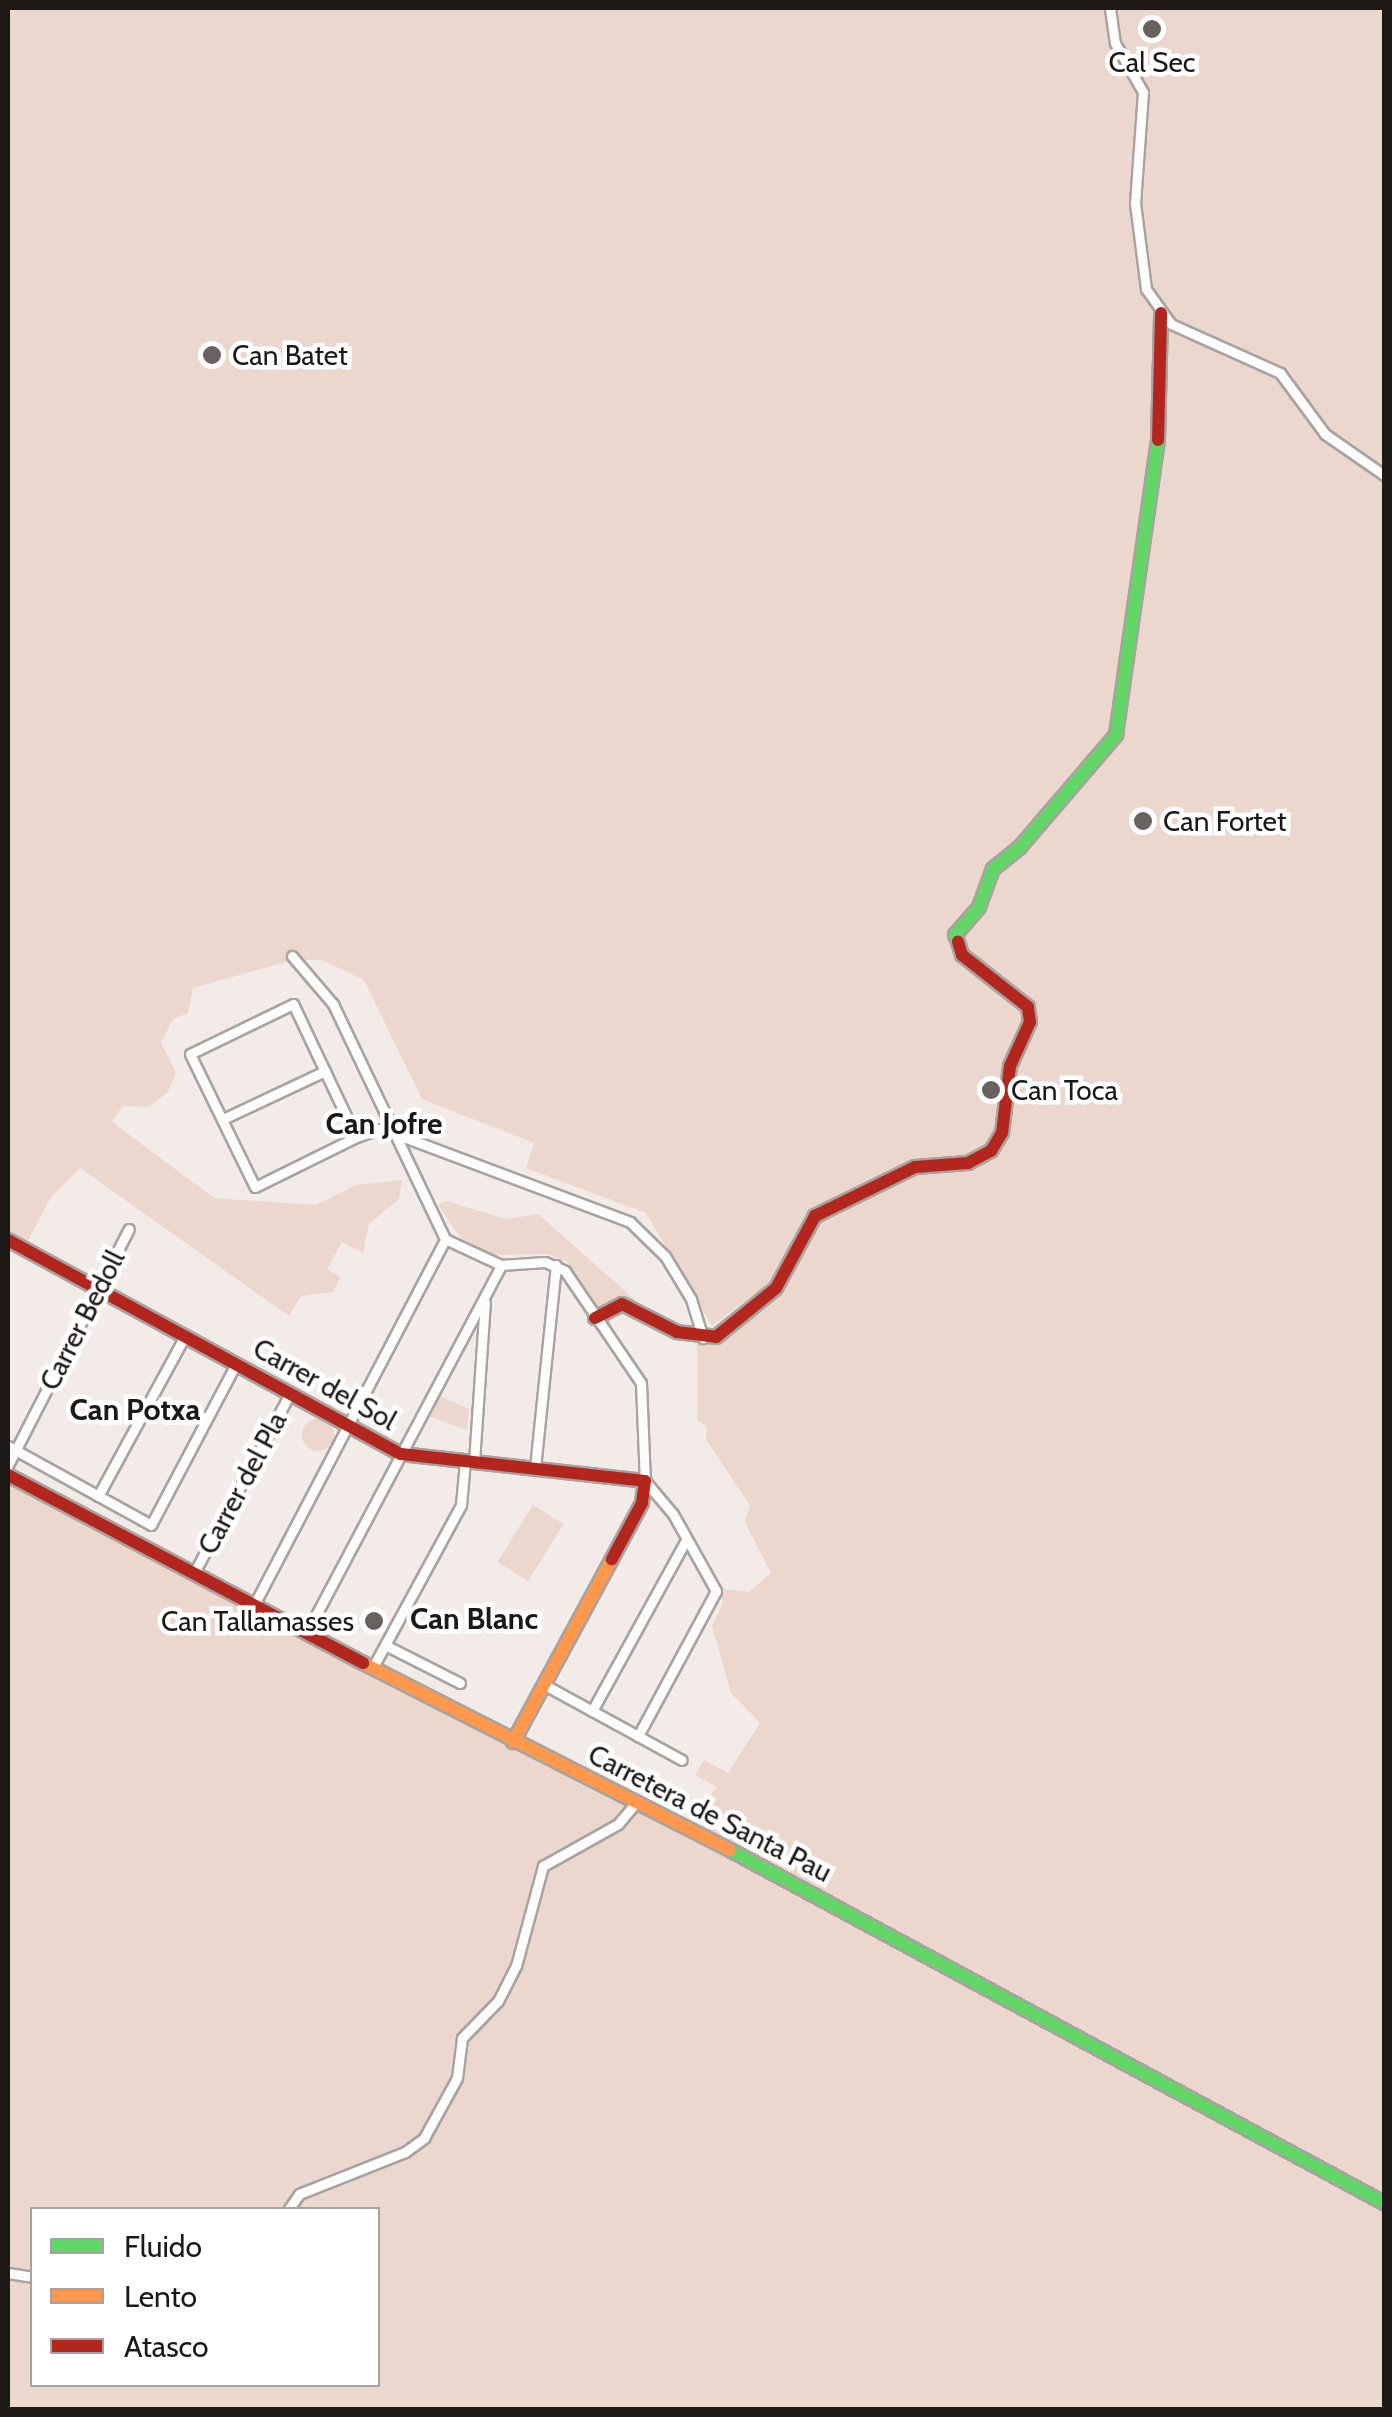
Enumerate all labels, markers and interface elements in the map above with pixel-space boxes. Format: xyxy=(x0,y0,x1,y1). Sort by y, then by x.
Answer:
marker: Cal Sec xyxy=(1141,18,1163,40)
place label: Cal Sec xyxy=(1109,45,1195,79)
place label: Can Batet xyxy=(232,338,348,372)
marker: Can Batet xyxy=(201,344,223,366)
place label: Can Fortet xyxy=(1163,804,1286,838)
marker: Can Fortet xyxy=(1132,810,1154,832)
place label: Can Toca xyxy=(1011,1073,1118,1107)
marker: Can Toca xyxy=(980,1079,1002,1101)
district label: Can Jofre xyxy=(326,1106,442,1142)
street label: Carrer Bedoll xyxy=(32,1244,132,1396)
street label: Carrer del Sol xyxy=(247,1331,403,1437)
district label: Can Potxa xyxy=(70,1392,200,1428)
street label: Carrer del Pla xyxy=(190,1406,294,1560)
district label: Can Blanc xyxy=(410,1601,538,1637)
place label: Can Tallamasses xyxy=(161,1604,354,1638)
marker: Can Tallamasses xyxy=(363,1610,385,1632)
street label: Carretera de Santa Pau xyxy=(583,1737,837,1889)
legend xyxy=(30,2207,380,2387)
text: Fluido xyxy=(124,2228,202,2265)
text: Lento xyxy=(124,2278,197,2315)
text: Atasco xyxy=(124,2328,209,2365)

